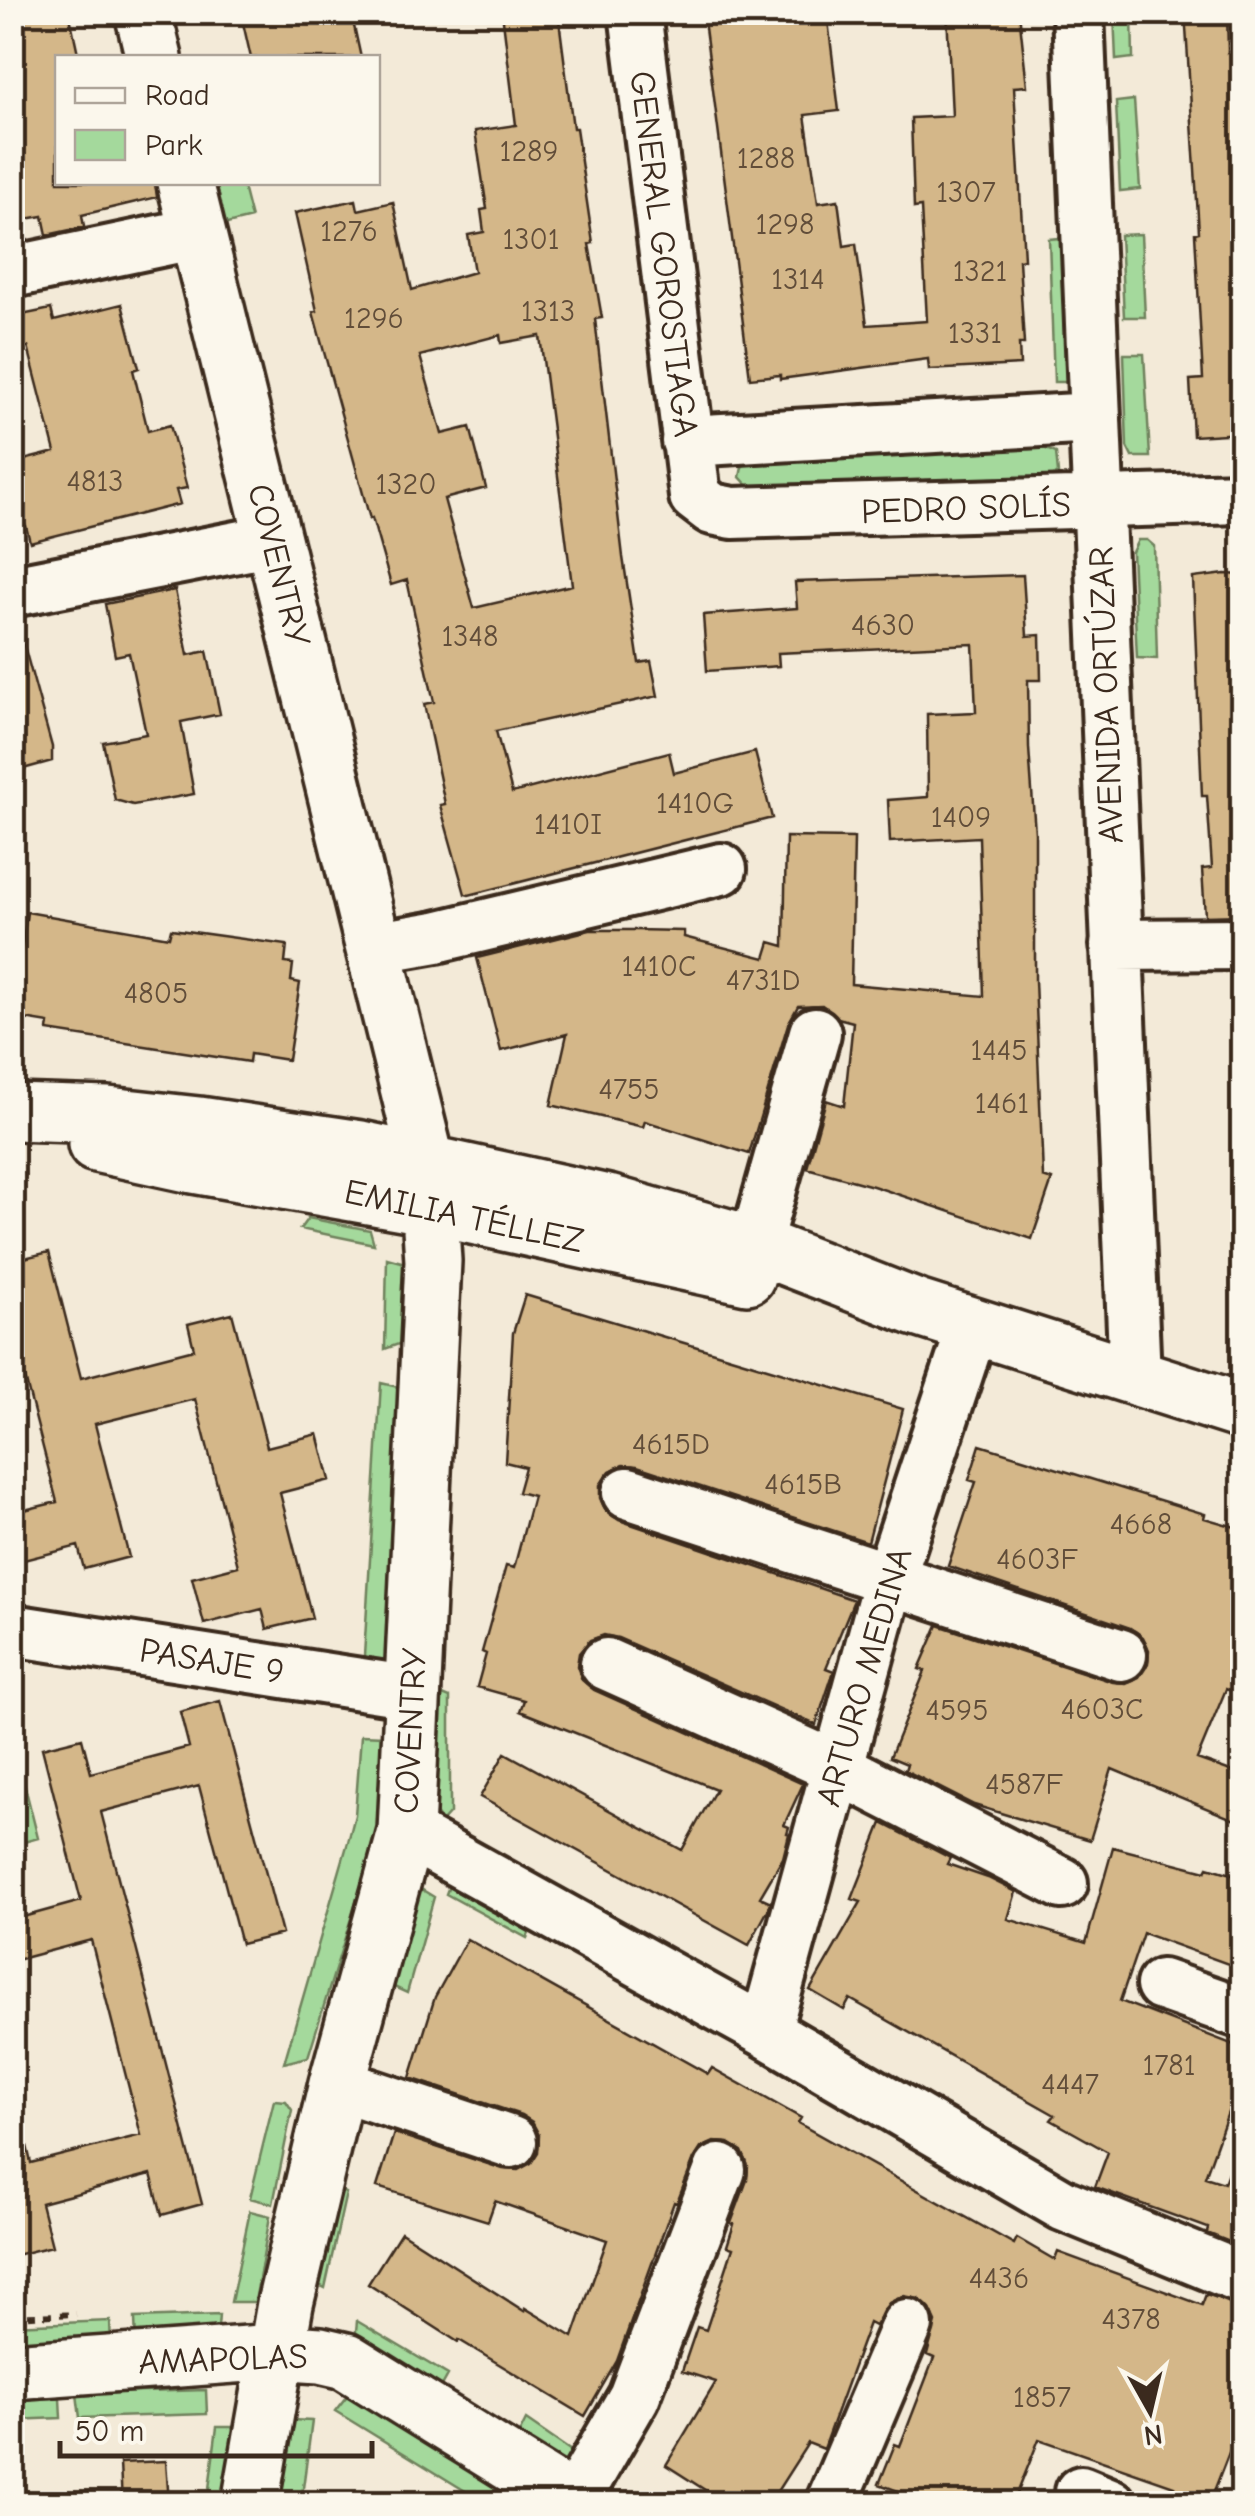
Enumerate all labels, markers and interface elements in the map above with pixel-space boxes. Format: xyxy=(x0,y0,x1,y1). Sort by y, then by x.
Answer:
legend xyxy=(55,55,380,185)
street label: GENERAL GOROSTIAGA xyxy=(621,69,707,439)
text: Road xyxy=(145,78,210,113)
text: Park xyxy=(145,128,203,163)
house number: 1289 xyxy=(500,134,558,169)
house number: 1288 xyxy=(737,141,795,176)
house number: 1307 xyxy=(936,175,996,210)
house number: 1298 xyxy=(756,207,814,242)
house number: 1276 xyxy=(320,214,378,249)
house number: 1301 xyxy=(502,222,560,257)
house number: 1321 xyxy=(953,254,1007,289)
house number: 1314 xyxy=(771,262,825,297)
house number: 1313 xyxy=(521,294,575,329)
house number: 1296 xyxy=(344,301,404,336)
house number: 1331 xyxy=(948,316,1002,351)
house number: 4813 xyxy=(66,464,124,499)
house number: 1320 xyxy=(375,467,437,502)
street label: COVENTRY xyxy=(239,479,319,651)
street label: PEDRO SOLÍS xyxy=(860,484,1072,532)
street label: AVENIDA ORTÚZAR xyxy=(1080,546,1132,844)
house number: 4630 xyxy=(851,608,915,643)
house number: 1348 xyxy=(441,619,499,654)
house number: 1410G xyxy=(656,786,734,821)
house number: 1409 xyxy=(931,800,991,835)
house number: 1410I xyxy=(534,807,602,842)
house number: 1410C xyxy=(622,949,696,984)
house number: 4731D xyxy=(726,963,800,998)
house number: 4805 xyxy=(124,976,188,1011)
house number: 1445 xyxy=(970,1033,1028,1068)
house number: 4755 xyxy=(598,1072,660,1107)
house number: 1461 xyxy=(975,1086,1029,1121)
street label: EMILIA TÉLLEZ xyxy=(341,1171,587,1261)
house number: 4615D xyxy=(632,1427,710,1462)
house number: 4615B xyxy=(764,1467,842,1502)
house number: 4668 xyxy=(1110,1507,1172,1542)
house number: 4603F xyxy=(996,1542,1078,1577)
street label: ARTURO MEDINA xyxy=(807,1543,921,1811)
street label: PASAJE 9 xyxy=(137,1629,287,1693)
street label: COVENTRY xyxy=(385,1647,435,1815)
house number: 4603C xyxy=(1061,1692,1143,1727)
house number: 4595 xyxy=(926,1693,988,1728)
house number: 4587F xyxy=(985,1767,1064,1802)
house number: 1781 xyxy=(1142,2048,1196,2083)
house number: 4447 xyxy=(1041,2067,1099,2102)
house number: 4436 xyxy=(969,2261,1029,2296)
house number: 4378 xyxy=(1101,2302,1161,2337)
street label: AMAPOLAS xyxy=(138,2336,308,2382)
north arrow xyxy=(1100,2361,1200,2461)
house number: 1857 xyxy=(1013,2380,1071,2415)
scale bar xyxy=(60,2396,372,2458)
text: 50 m xyxy=(75,2414,144,2449)
text: N xyxy=(1142,2418,1165,2452)

